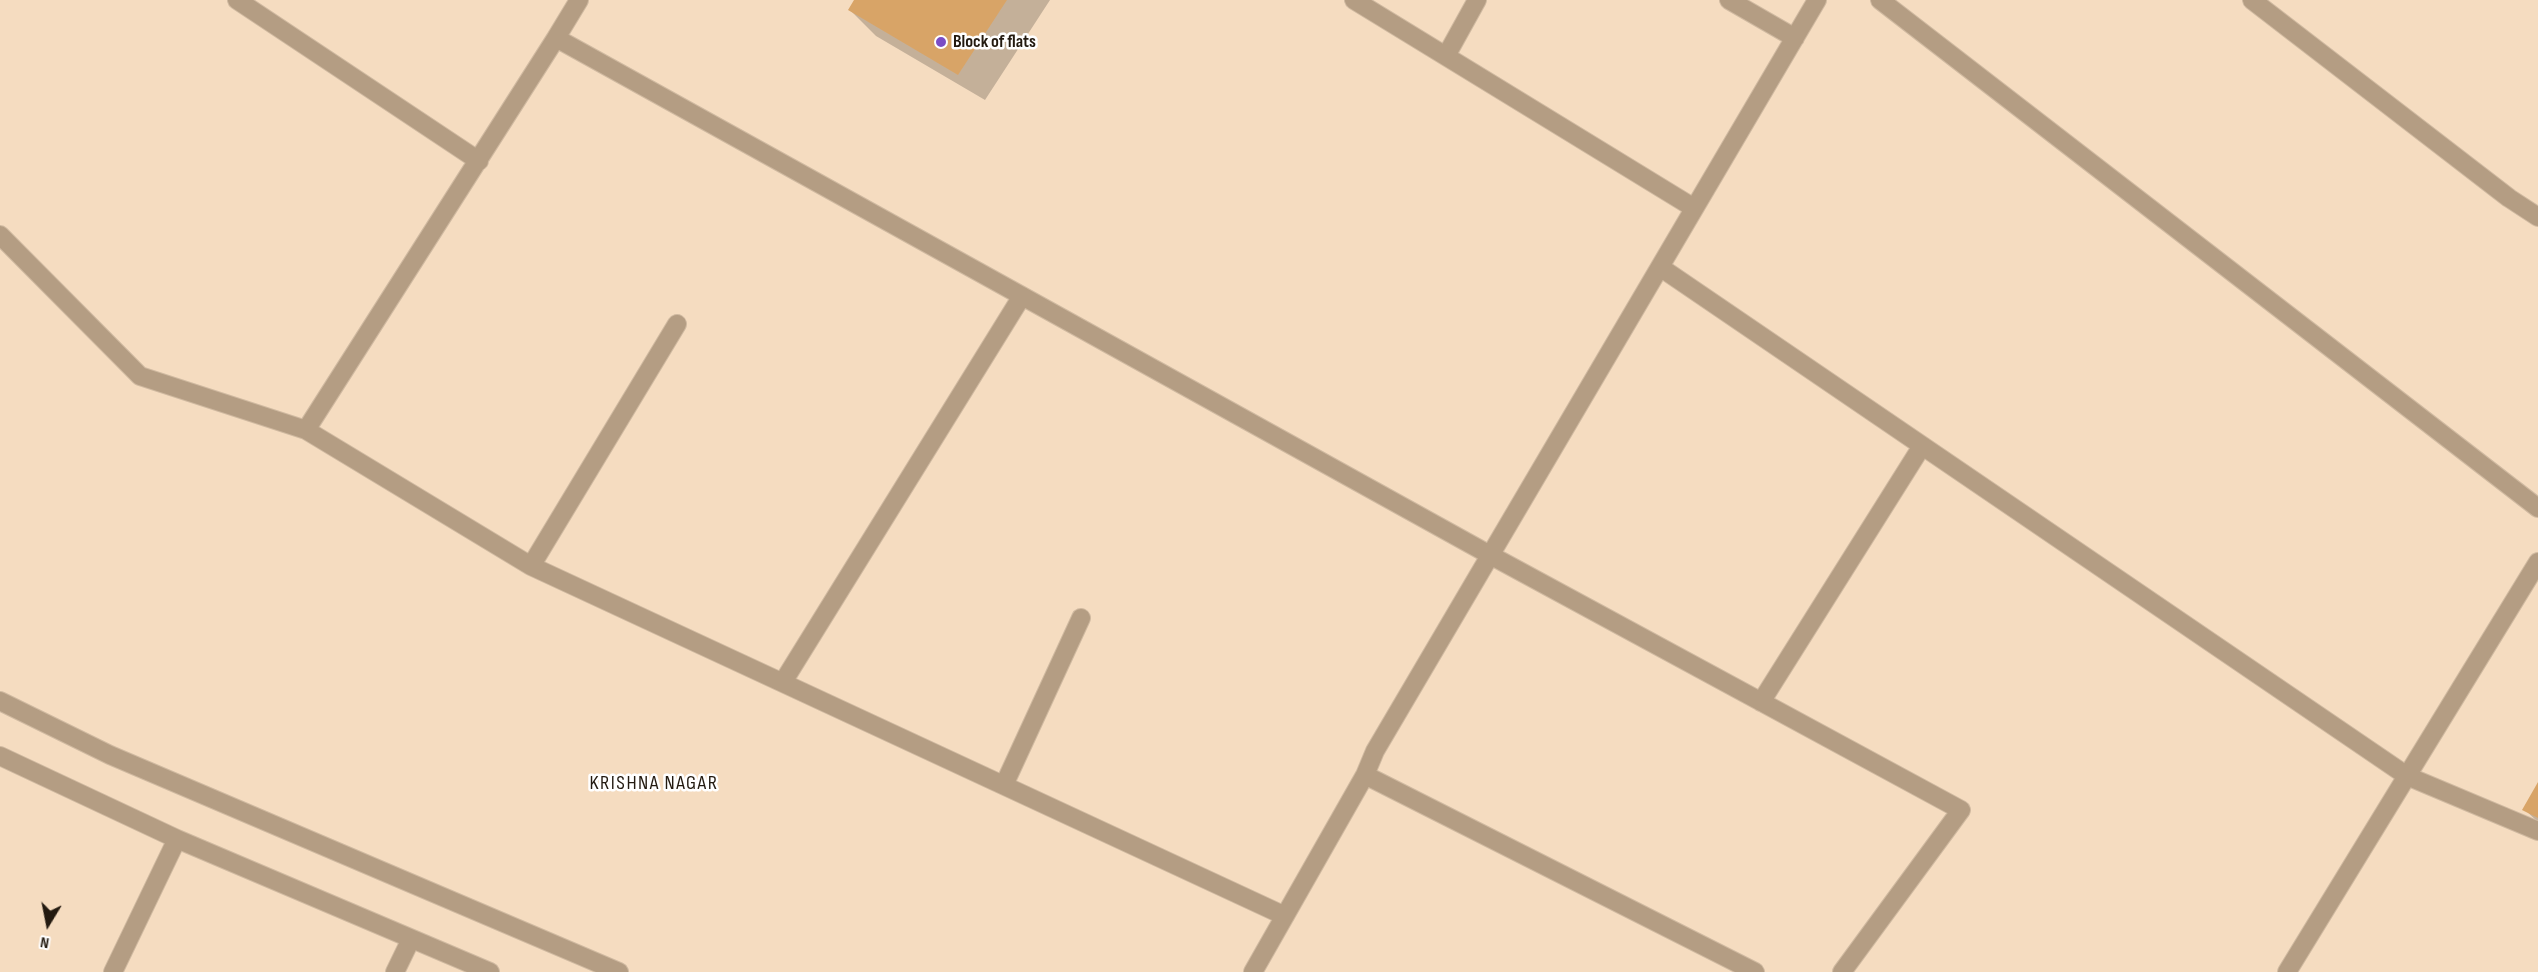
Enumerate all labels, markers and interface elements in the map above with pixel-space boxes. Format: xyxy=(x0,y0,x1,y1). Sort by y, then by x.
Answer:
place label: Block of flats xyxy=(953,31,1036,53)
marker: Block of flats xyxy=(934,35,948,49)
district label: KRISHNA NAGAR xyxy=(590,772,718,796)
north arrow xyxy=(18,894,78,954)
text: N xyxy=(39,932,51,952)

